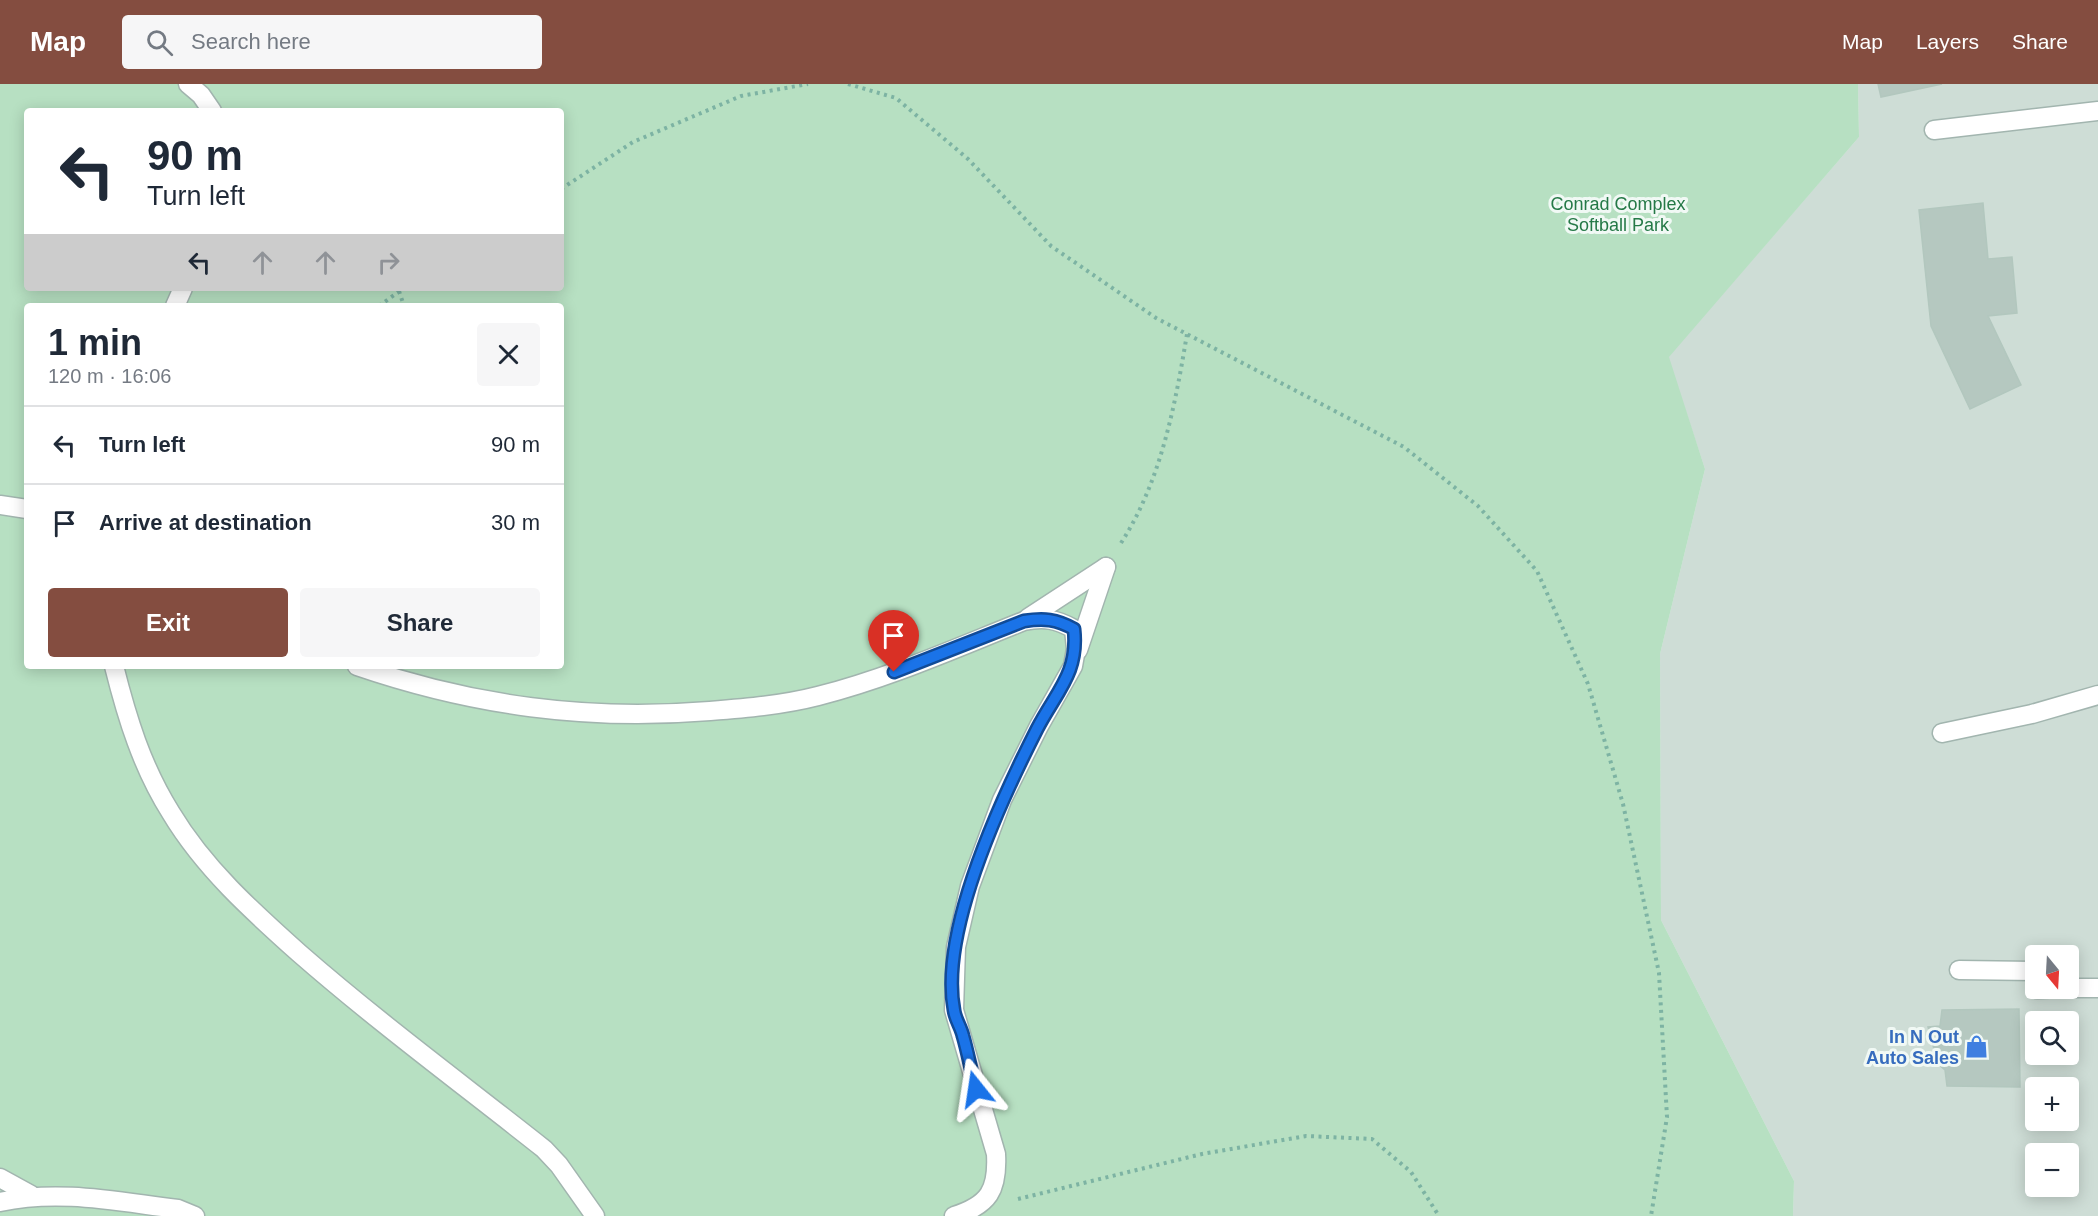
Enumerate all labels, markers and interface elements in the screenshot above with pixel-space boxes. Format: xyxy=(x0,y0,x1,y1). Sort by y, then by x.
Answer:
search box xyxy=(122,15,542,69)
text: Map xyxy=(30,26,86,57)
icon: search xyxy=(143,26,176,59)
text: Search here xyxy=(191,29,311,54)
text: Map xyxy=(1842,30,1883,53)
text: Layers xyxy=(1916,30,1979,53)
text: Share xyxy=(2012,30,2068,53)
icon: left xyxy=(48,132,126,210)
text: 90 m xyxy=(147,132,243,179)
text: Turn left xyxy=(147,181,245,211)
park label: Conrad Complex Softball Park xyxy=(1550,194,1686,235)
icon: left xyxy=(183,246,216,279)
icon: ahead xyxy=(246,246,279,279)
icon: ahead xyxy=(309,246,342,279)
icon: right xyxy=(372,246,405,279)
text: 1 min xyxy=(48,322,142,363)
button: close xyxy=(477,323,540,386)
text: 120 m · 16:06 xyxy=(48,365,171,387)
icon: left xyxy=(48,429,81,462)
text: Turn left xyxy=(99,432,185,457)
text: 90 m xyxy=(491,432,540,457)
icon: arrive xyxy=(48,507,81,540)
text: Arrive at destination xyxy=(99,510,312,535)
text: 30 m xyxy=(491,510,540,535)
button: Exit xyxy=(48,588,288,657)
button: Share xyxy=(300,588,540,657)
pin xyxy=(868,610,919,672)
icon: arrive xyxy=(877,619,910,652)
north arrow xyxy=(2025,945,2079,999)
map controls xyxy=(2025,945,2079,1197)
button: search xyxy=(2025,1011,2079,1065)
place label: In N Out Auto Sales xyxy=(1866,1027,1959,1068)
shop icon: In N Out Auto Sales xyxy=(1964,1034,1990,1060)
position arrow xyxy=(944,1057,1008,1121)
button: + xyxy=(2025,1077,2079,1131)
button: − xyxy=(2025,1143,2079,1197)

